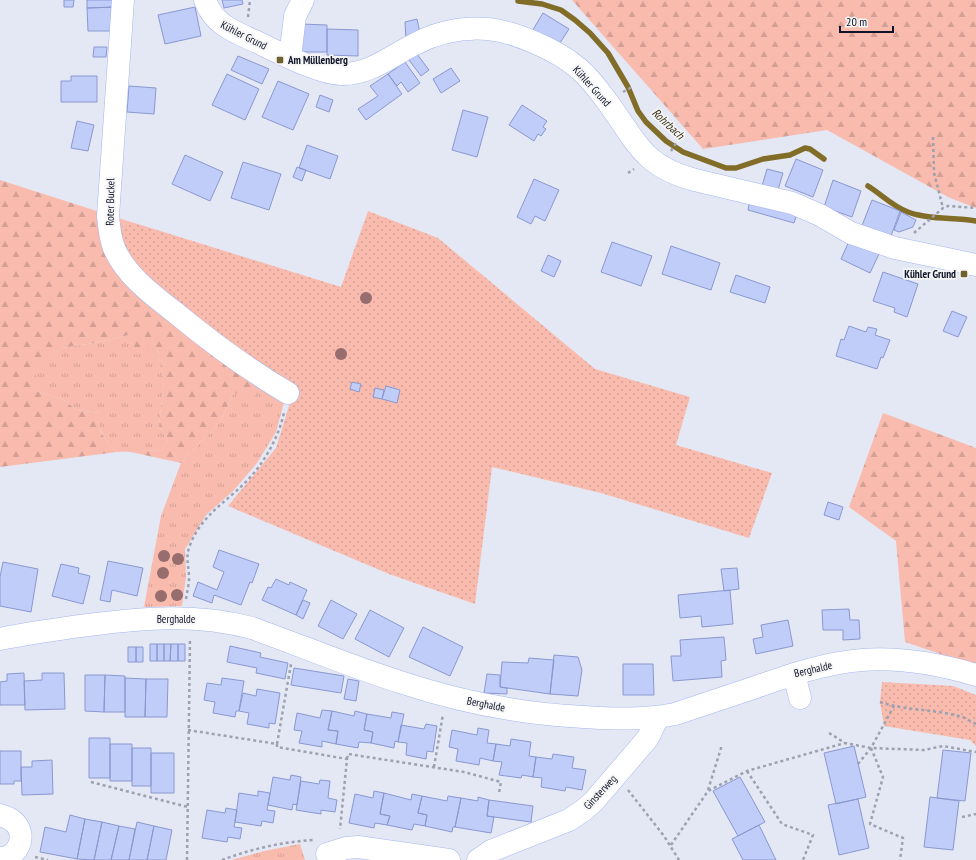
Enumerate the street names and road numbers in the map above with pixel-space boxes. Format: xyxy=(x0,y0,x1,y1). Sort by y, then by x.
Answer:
street label: Kühler Grund xyxy=(218,17,270,53)
street label: Kühler Grund xyxy=(570,63,614,110)
street label: Roter Buckel xyxy=(103,178,117,226)
street label: Berghalde xyxy=(157,612,196,626)
street label: Berghalde xyxy=(793,658,834,680)
street label: Berghalde xyxy=(466,693,507,715)
street label: Ginsterweg xyxy=(580,772,620,812)

